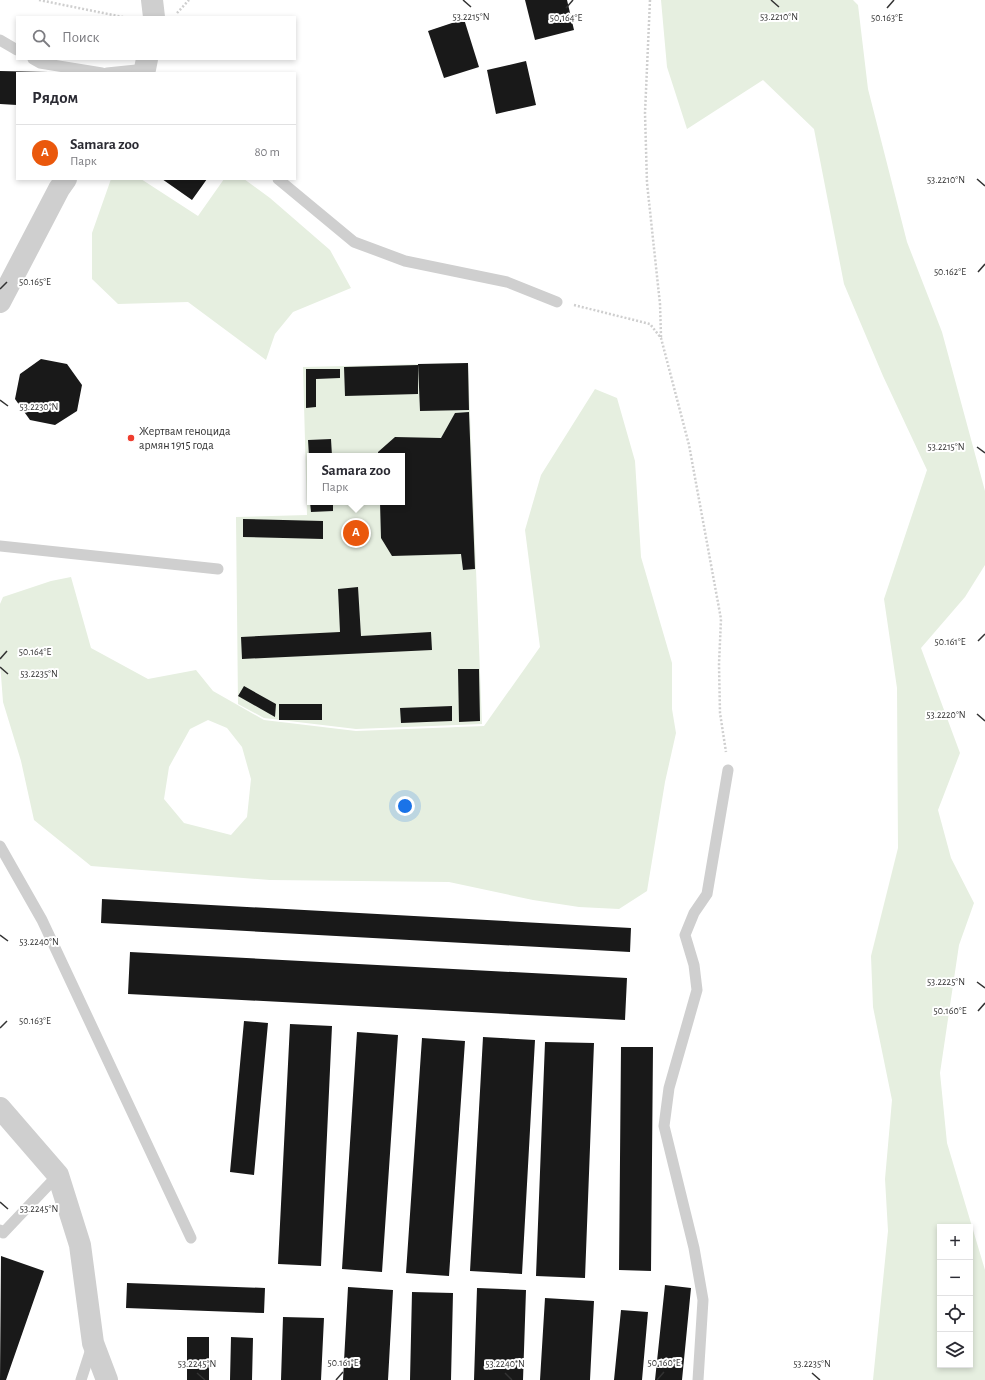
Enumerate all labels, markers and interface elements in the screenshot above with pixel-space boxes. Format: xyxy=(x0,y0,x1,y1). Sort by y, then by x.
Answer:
text: 53.2215°N xyxy=(452,12,490,22)
text: 53.2210°N xyxy=(760,12,798,22)
text: 50.164°E xyxy=(550,13,582,23)
text: 50.163°E xyxy=(871,13,903,23)
search box xyxy=(16,16,296,60)
icon: search xyxy=(30,27,52,49)
text: Поиск xyxy=(62,30,100,45)
text: Рядом xyxy=(32,89,78,106)
text: Samara zoo xyxy=(70,137,139,152)
text: A xyxy=(41,146,49,159)
text: 80 m xyxy=(254,146,280,159)
text: Парк xyxy=(70,155,97,168)
text: 53.2210°N xyxy=(927,175,965,185)
text: 50.162°E xyxy=(934,267,966,277)
text: 50.165°E xyxy=(19,277,51,287)
text: 53.2230°N xyxy=(20,402,58,412)
place label: Жертвам геноцида армян 1915 года xyxy=(139,425,231,451)
marker: Жертвам геноцида армян 1915 года xyxy=(126,433,136,443)
text: 53.2215°N xyxy=(927,442,965,452)
popup xyxy=(307,453,405,505)
text: Samara zoo xyxy=(321,463,391,478)
text: Парк xyxy=(321,481,348,494)
pin: A xyxy=(343,518,369,548)
text: 50.161°E xyxy=(934,637,966,647)
text: 50.164°E xyxy=(19,647,51,657)
text: 53.2235°N xyxy=(20,669,58,679)
text: 53.2220°N xyxy=(926,710,966,720)
your location xyxy=(395,796,415,816)
text: 53.2240°N xyxy=(19,937,59,947)
text: 53.2225°N xyxy=(927,977,965,987)
text: 50.160°E xyxy=(934,1006,967,1016)
text: 50.163°E xyxy=(19,1016,51,1026)
text: 53.2245°N xyxy=(20,1204,58,1214)
map controls xyxy=(937,1224,973,1368)
button: + xyxy=(937,1224,973,1260)
button: − xyxy=(937,1260,973,1296)
button: locate xyxy=(937,1296,973,1332)
button: layers xyxy=(937,1332,973,1368)
text: 50.161°E xyxy=(327,1358,359,1368)
text: 50.160°E xyxy=(648,1358,681,1368)
text: 53.2245°N xyxy=(178,1359,216,1369)
text: 53.2240°N xyxy=(485,1359,525,1369)
text: 53.2235°N xyxy=(793,1359,831,1369)

